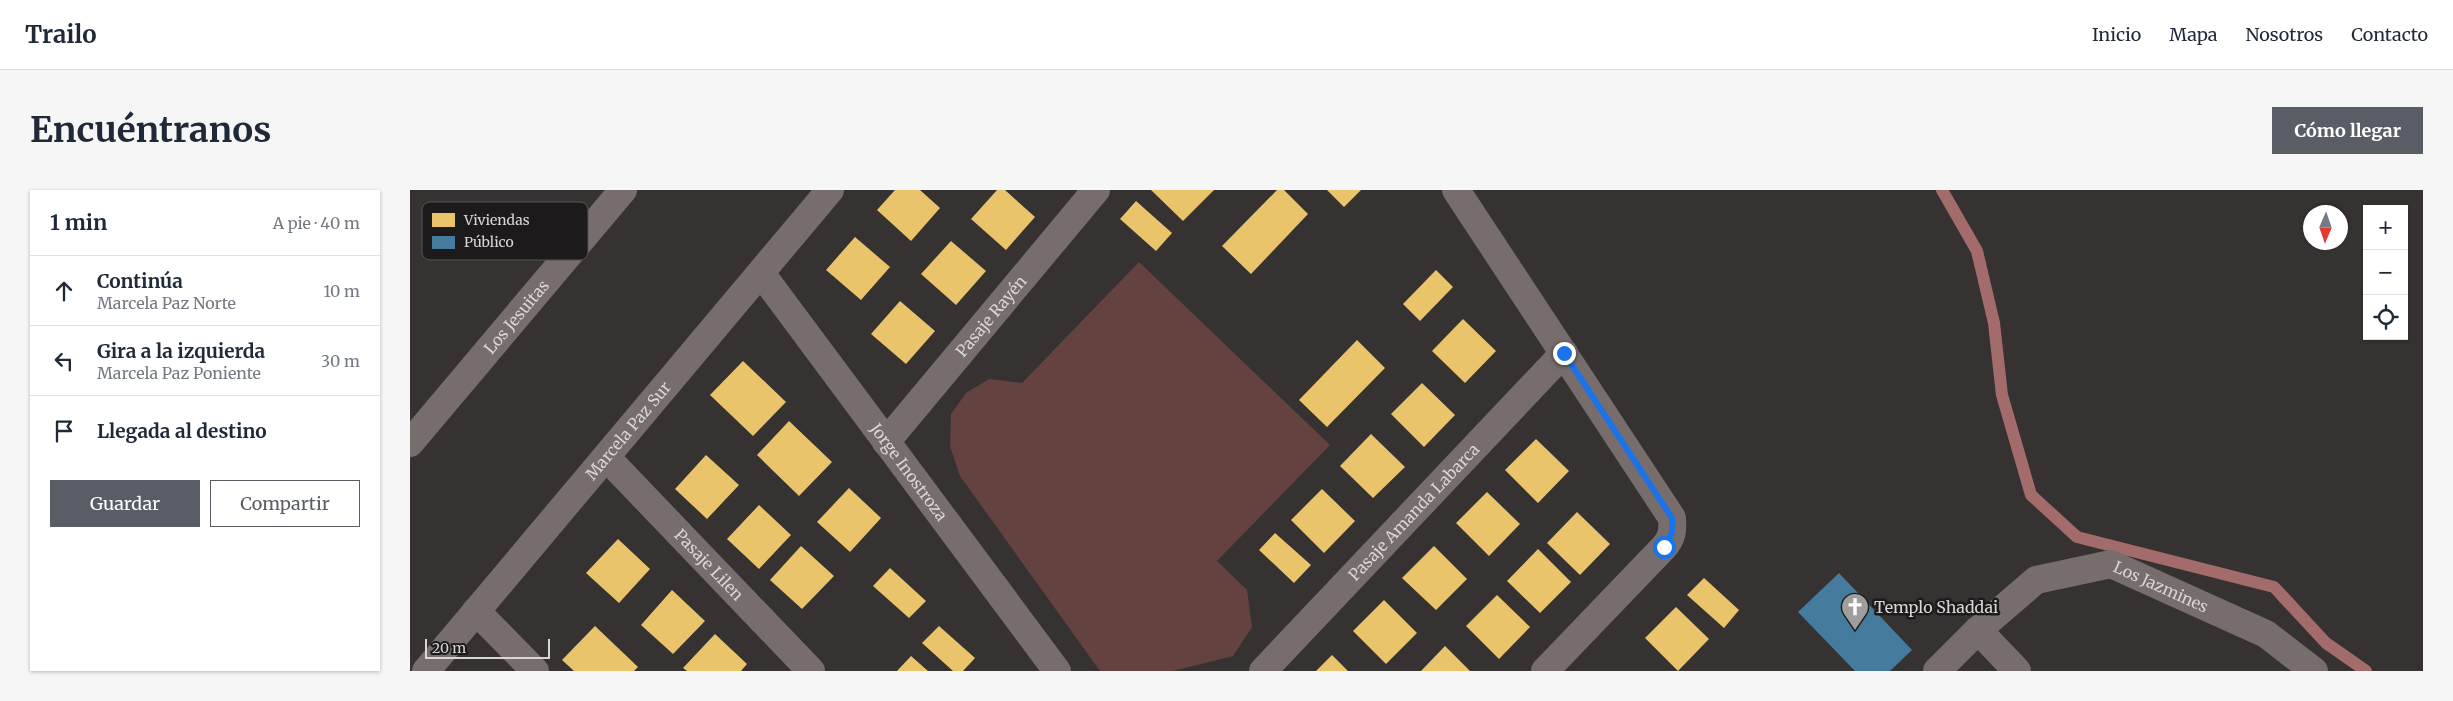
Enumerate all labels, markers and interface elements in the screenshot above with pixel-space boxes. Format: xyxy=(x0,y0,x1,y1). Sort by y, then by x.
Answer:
text: Trailo xyxy=(25,19,97,50)
text: Inicio xyxy=(2092,23,2141,46)
text: Mapa xyxy=(2169,23,2218,46)
text: Nosotros xyxy=(2246,23,2323,46)
text: Contacto xyxy=(2351,23,2428,46)
button: Cómo llegar xyxy=(2272,107,2423,154)
text: Encuéntranos xyxy=(30,108,271,152)
legend xyxy=(422,202,588,260)
north arrow xyxy=(2303,205,2348,250)
map controls xyxy=(2363,205,2408,340)
button: + xyxy=(2363,205,2408,250)
text: 1 min xyxy=(50,209,107,236)
text: Viviendas xyxy=(463,211,530,229)
text: A pie · 40 m xyxy=(273,213,360,233)
text: Público xyxy=(464,233,514,251)
button: − xyxy=(2363,250,2408,295)
text: Continúa xyxy=(97,269,183,293)
street label: Pasaje Rayén xyxy=(951,271,1031,361)
street label: Los Jesuitas xyxy=(479,276,553,358)
icon: ahead xyxy=(50,277,78,305)
text: 10 m xyxy=(323,281,360,301)
text: Marcela Paz Norte xyxy=(97,293,236,313)
button: locate xyxy=(2363,295,2408,340)
text: Gira a la izquierda xyxy=(97,339,265,363)
route end xyxy=(1553,342,1576,365)
icon: left xyxy=(50,347,78,375)
text: 30 m xyxy=(321,351,360,371)
text: Marcela Paz Poniente xyxy=(97,363,261,383)
street label: Marcela Paz Sur xyxy=(581,377,675,484)
icon: arrive xyxy=(50,417,78,445)
street label: Jorge Inostroza xyxy=(866,418,952,525)
text: Llegada al destino xyxy=(97,419,267,443)
street label: Pasaje Amanda Labarca xyxy=(1344,439,1483,585)
button: Guardar xyxy=(50,480,200,527)
button: Compartir xyxy=(210,480,360,527)
street label: Pasaje Lilen xyxy=(670,525,748,605)
route start xyxy=(1653,536,1676,559)
street label: Los Jazmines xyxy=(2110,556,2212,617)
church icon: Templo Shaddai xyxy=(1840,592,1870,631)
place label: Templo Shaddai xyxy=(1874,597,1998,617)
scale bar xyxy=(425,636,550,659)
text: 20 m xyxy=(432,639,466,657)

